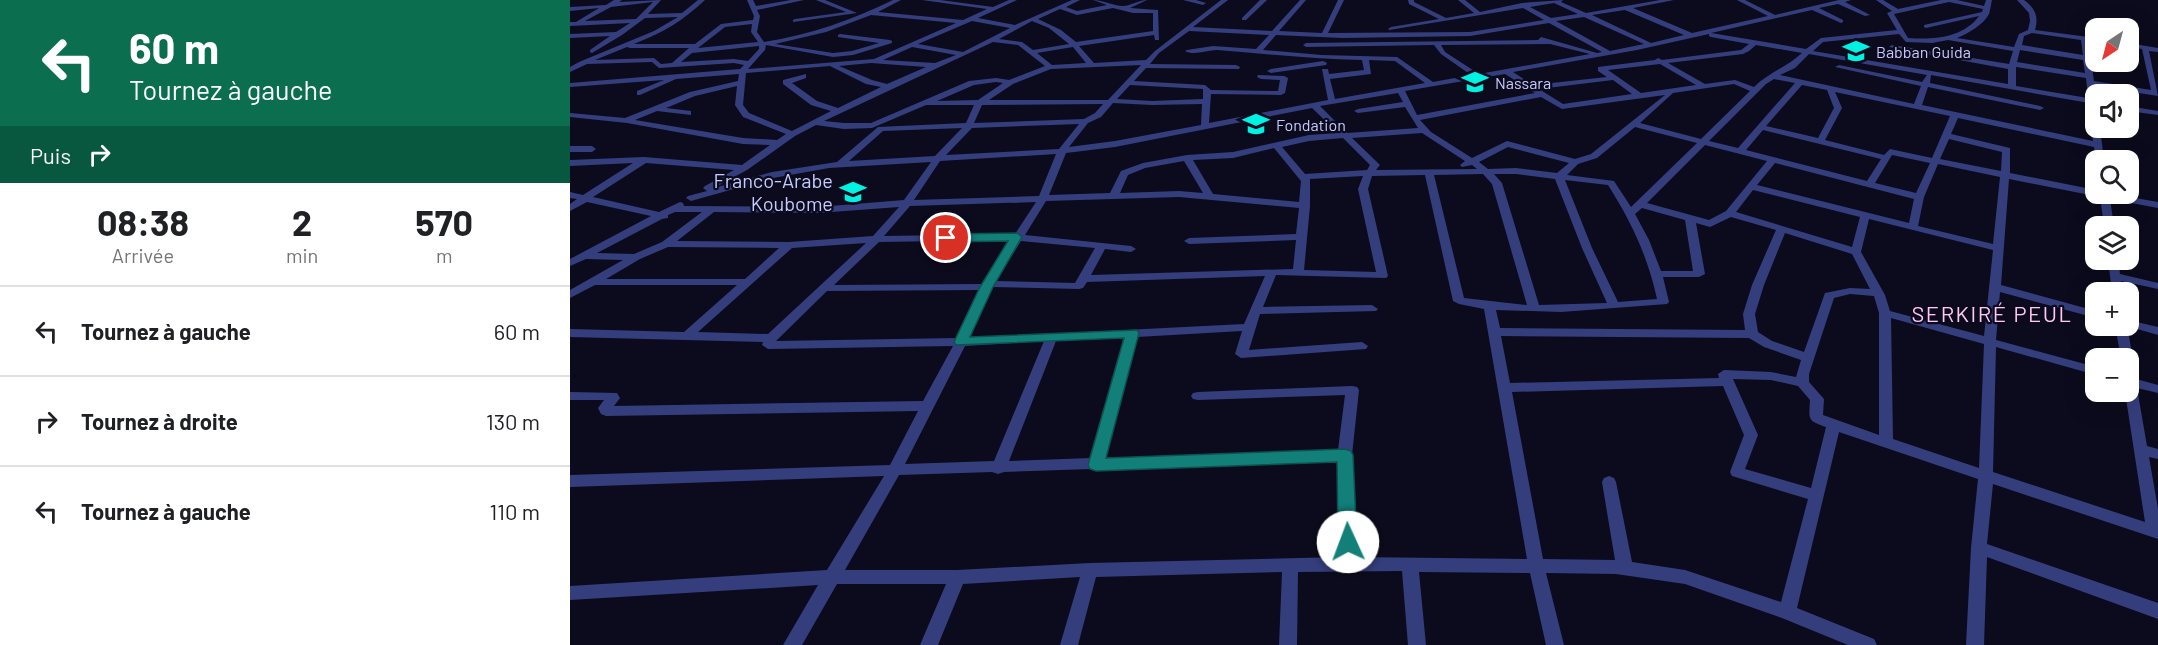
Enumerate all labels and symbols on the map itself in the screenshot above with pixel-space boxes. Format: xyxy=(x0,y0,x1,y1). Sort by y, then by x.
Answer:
north arrow xyxy=(2085,18,2139,72)
school or university icon: Babban Guida xyxy=(1841,36,1871,66)
place label: Babban Guida xyxy=(1876,42,1971,61)
school or university icon: Nassara xyxy=(1460,67,1490,97)
place label: Nassara xyxy=(1495,73,1551,92)
school or university icon: Fondation xyxy=(1241,109,1271,139)
place label: Fondation xyxy=(1276,115,1346,134)
place label: Franco-Arabe Koubome xyxy=(714,168,833,215)
school or university icon: Franco-Arabe Koubome xyxy=(838,177,868,207)
pin xyxy=(920,212,971,263)
district label: SERKIRÉ PEUL xyxy=(1911,300,2073,326)
position arrow xyxy=(1316,510,1380,574)

